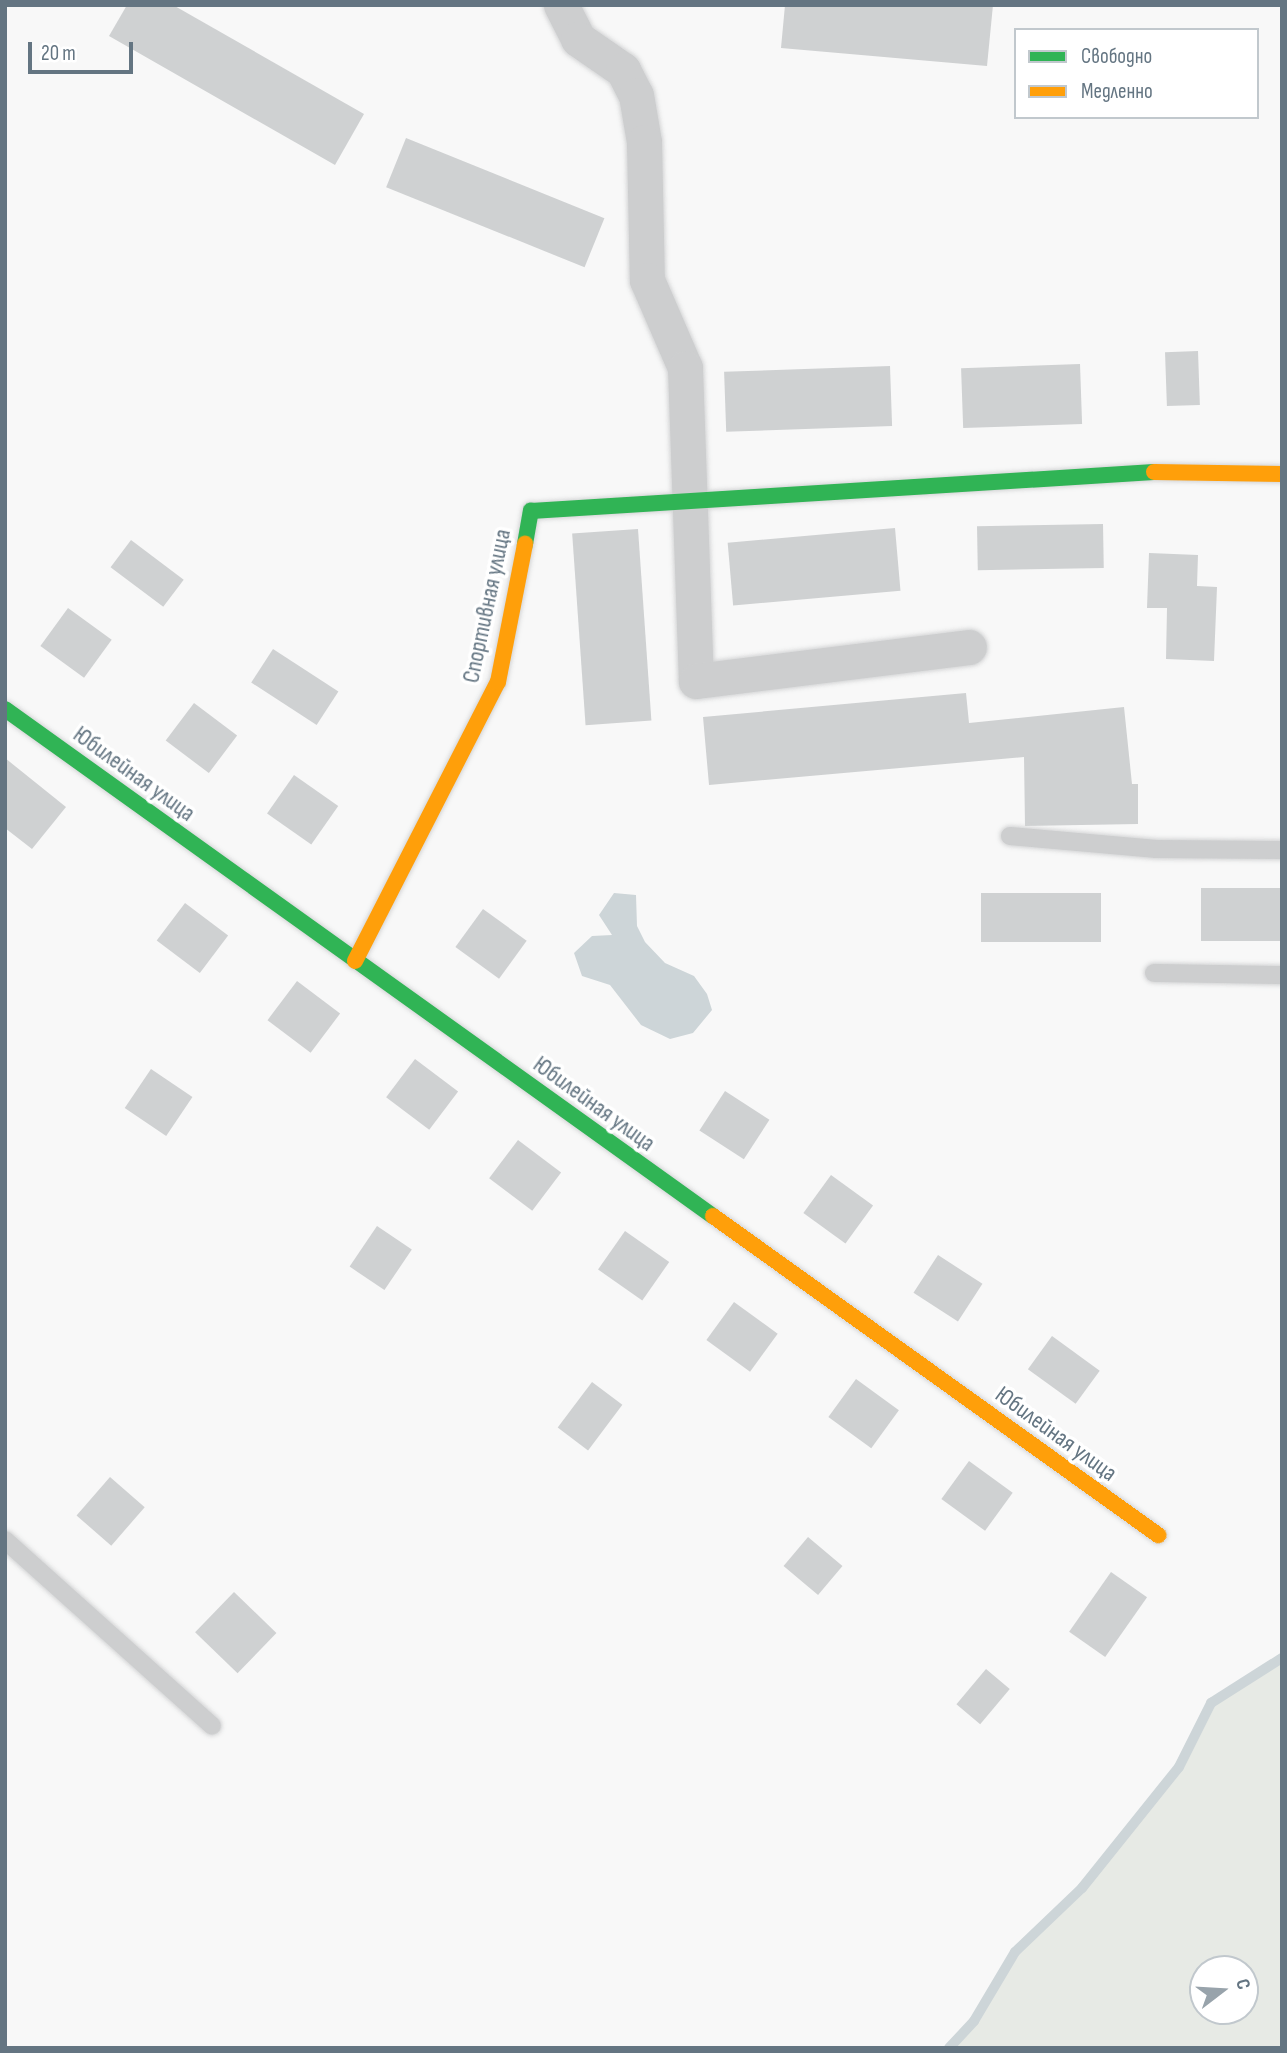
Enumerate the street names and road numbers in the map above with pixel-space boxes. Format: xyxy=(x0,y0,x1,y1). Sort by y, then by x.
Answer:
street label: Спортивная улица xyxy=(457,526,517,686)
street label: Юбилейная улица xyxy=(67,720,201,828)
street label: Юбилейная улица xyxy=(527,1050,661,1158)
street label: Юбилейная улица xyxy=(989,1380,1123,1488)

